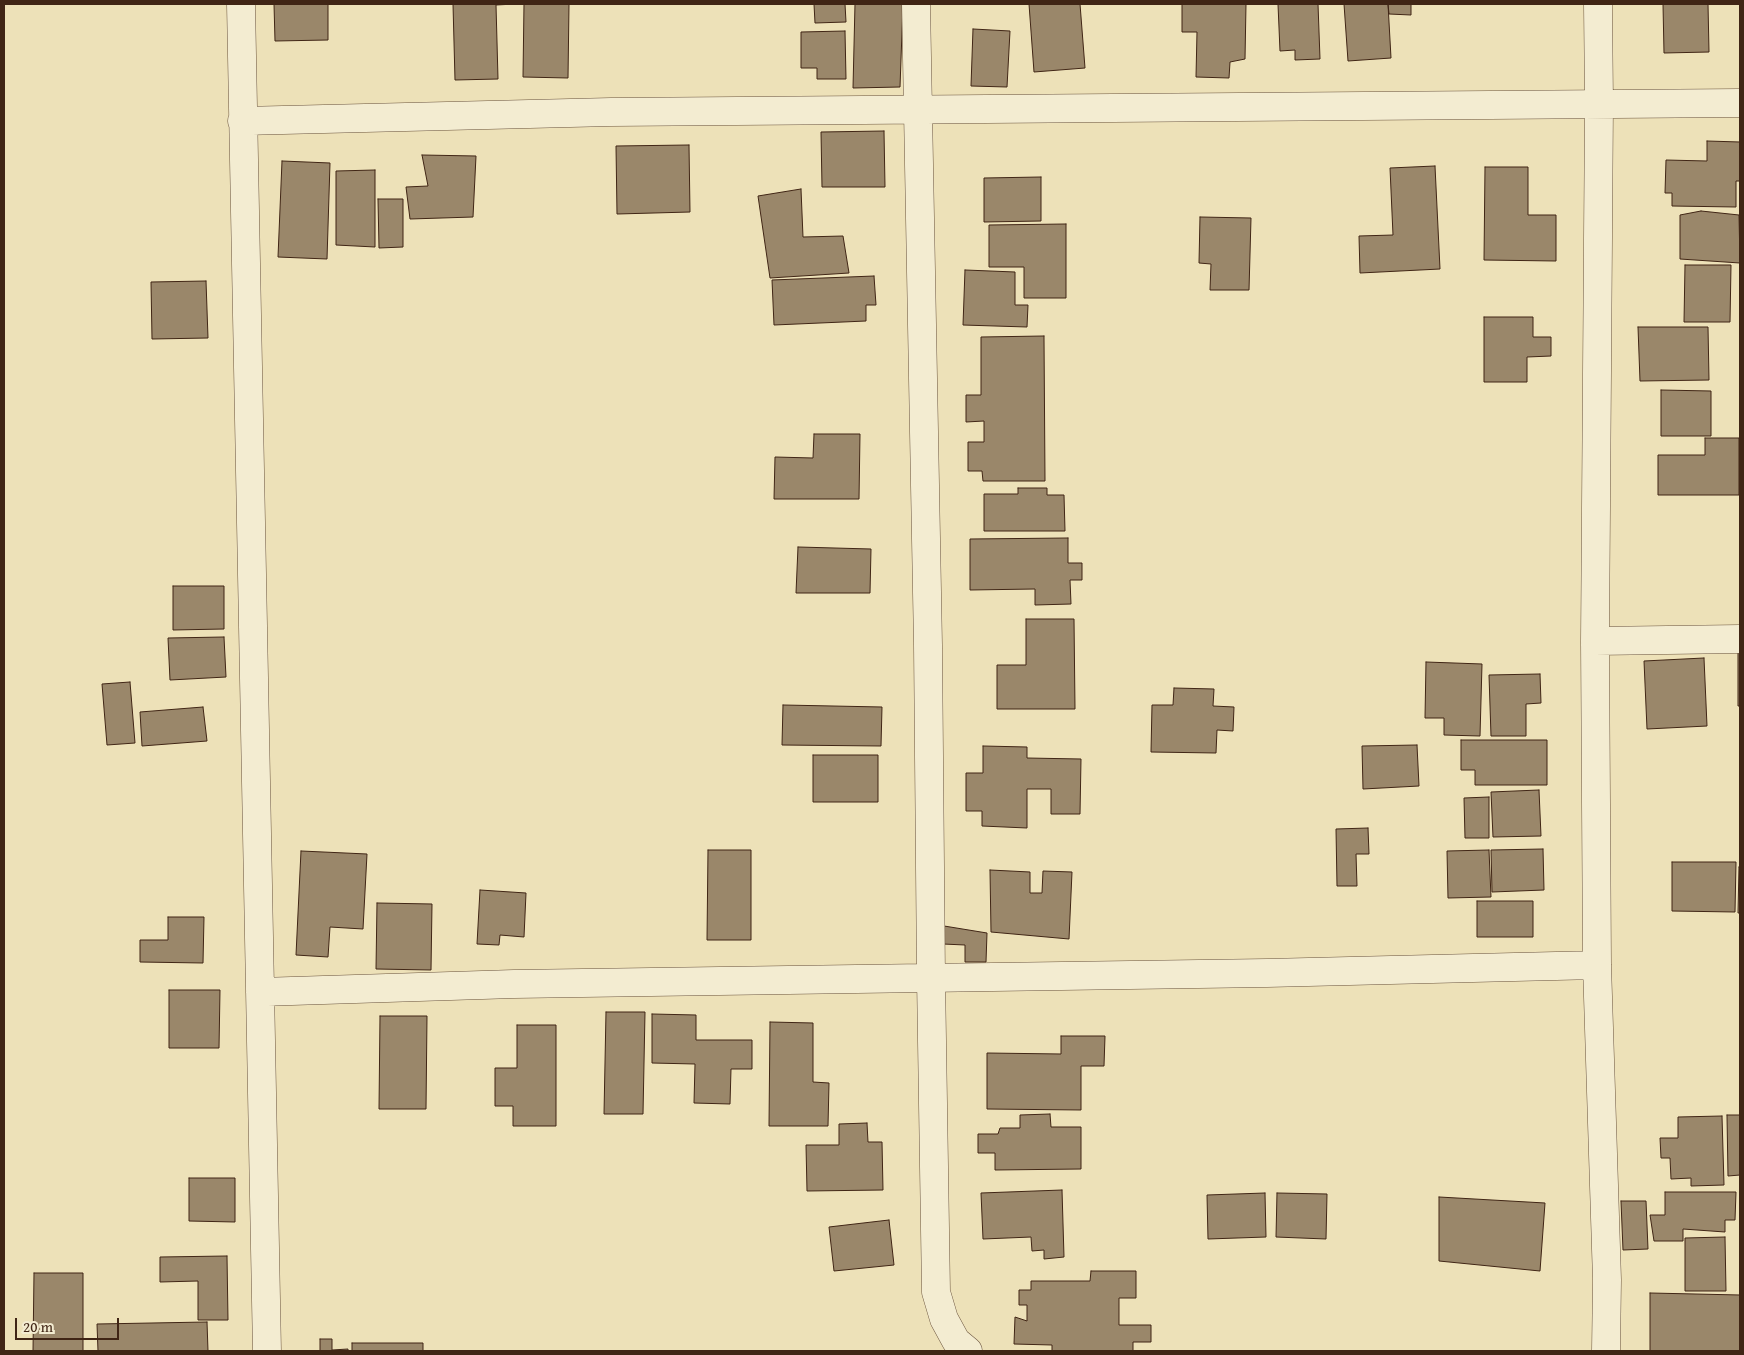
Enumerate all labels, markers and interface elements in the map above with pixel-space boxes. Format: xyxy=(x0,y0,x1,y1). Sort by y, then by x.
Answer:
scale bar xyxy=(18,1308,121,1340)
text: 20 m xyxy=(23,1316,53,1337)

